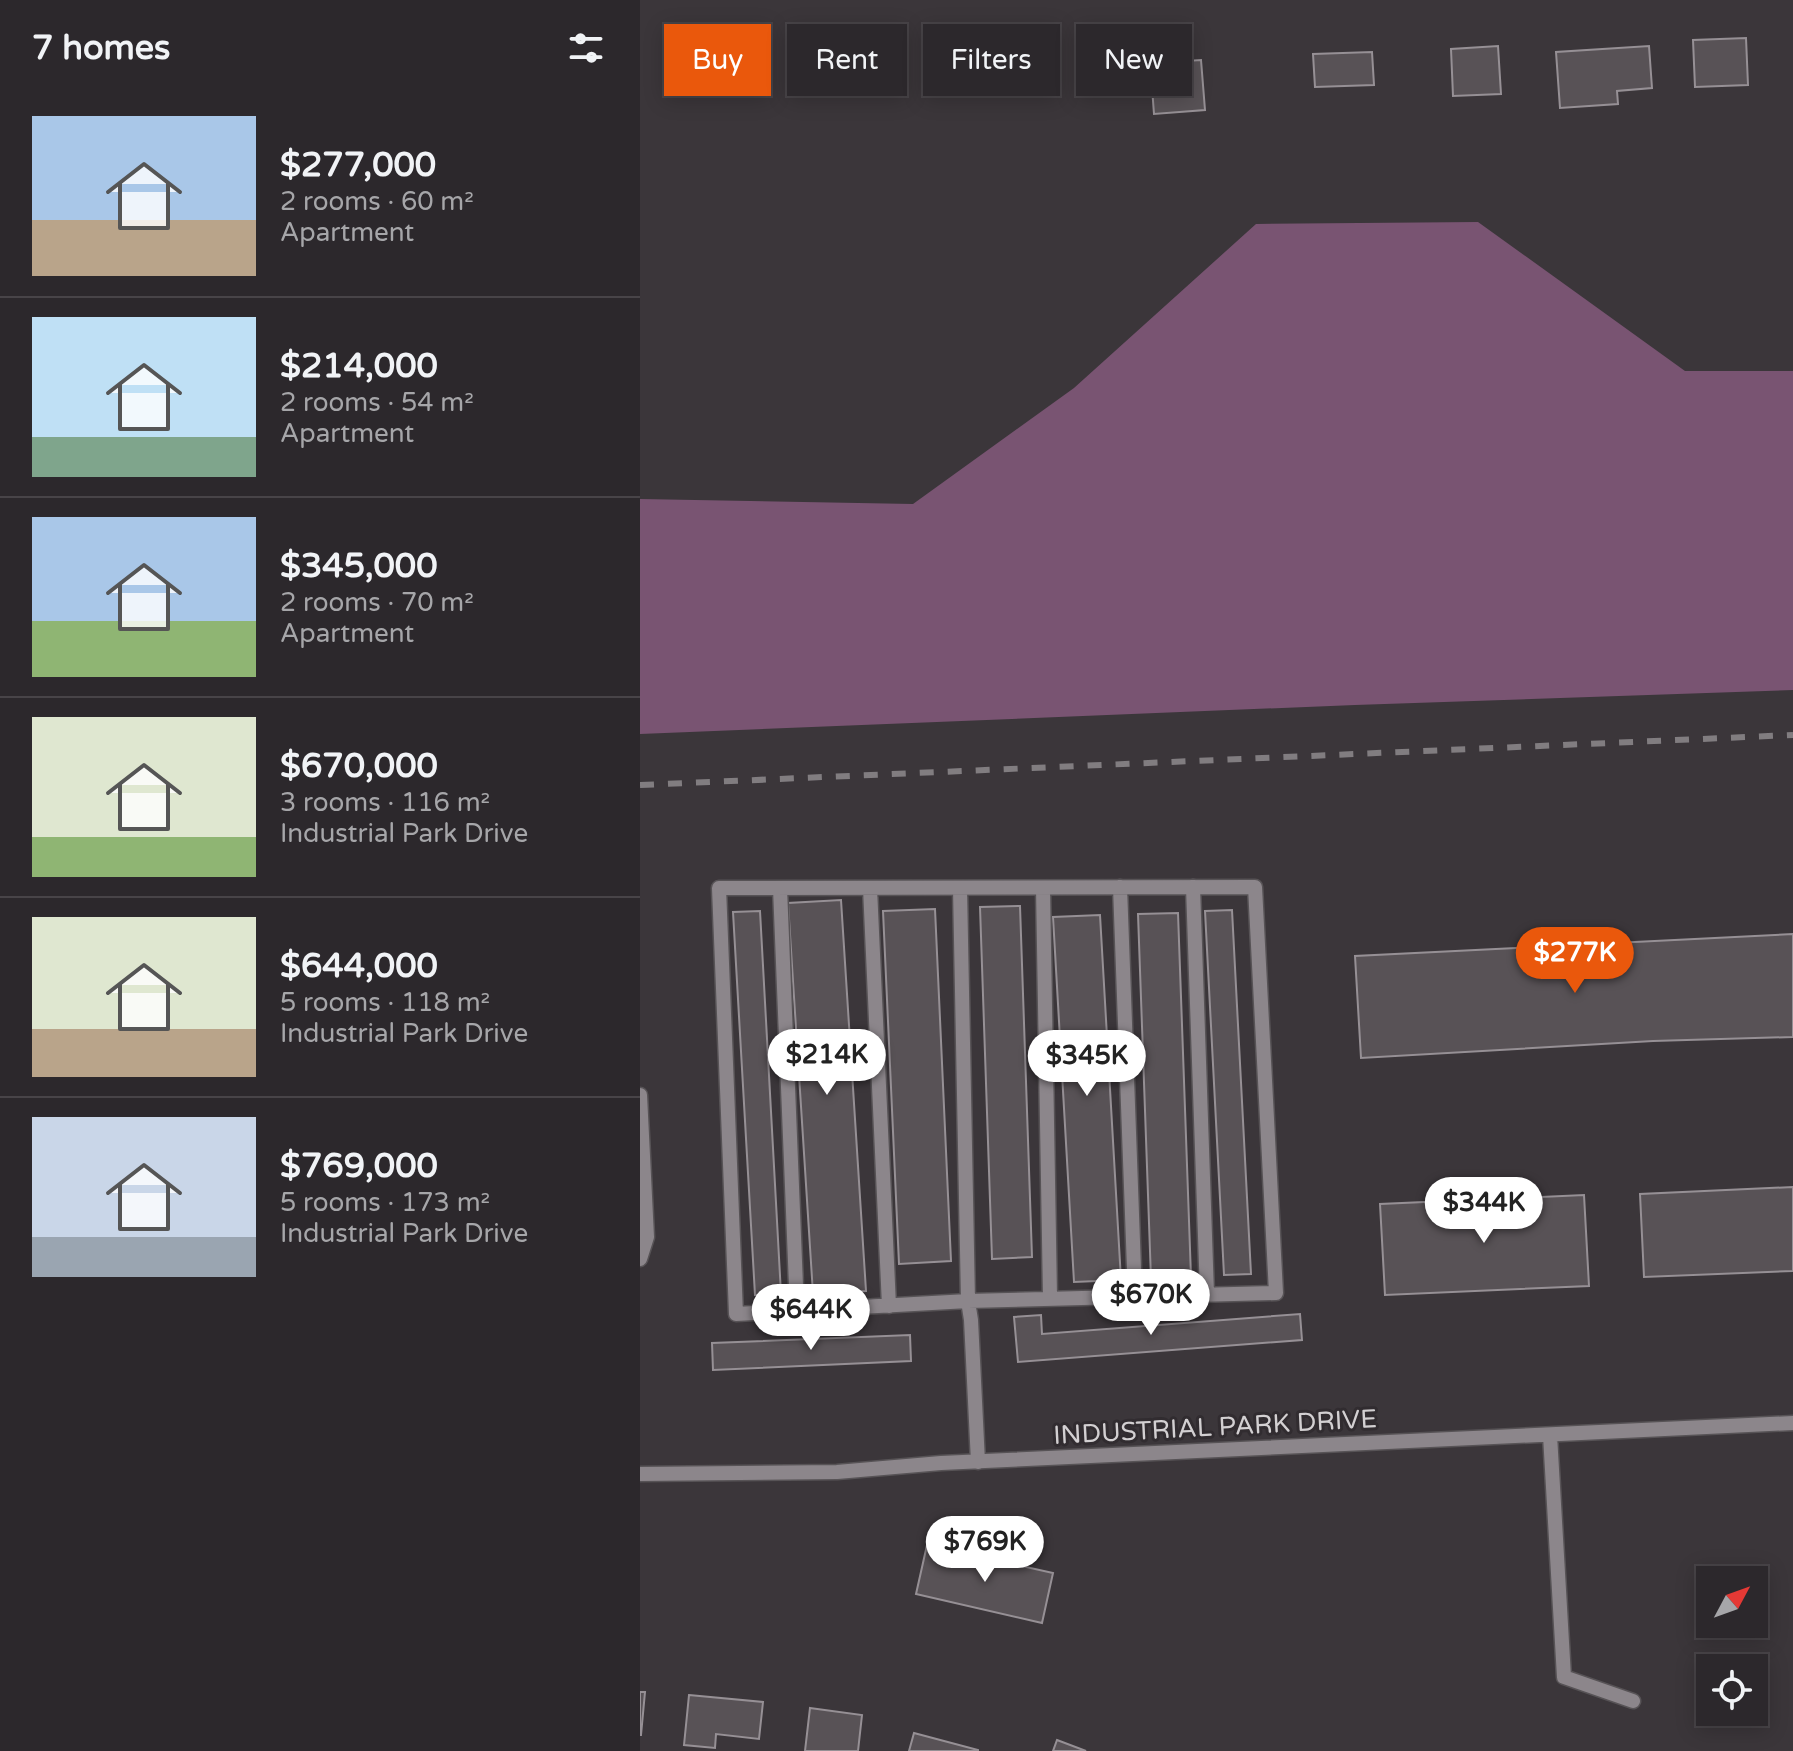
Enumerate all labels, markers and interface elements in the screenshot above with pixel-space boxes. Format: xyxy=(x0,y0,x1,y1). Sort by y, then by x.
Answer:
chip: Buy xyxy=(664,24,771,96)
chip: Rent xyxy=(787,24,907,96)
chip: Filters xyxy=(923,24,1060,96)
chip: New xyxy=(1076,24,1192,96)
icon: filters xyxy=(564,26,608,70)
text: 7 homes xyxy=(32,28,170,69)
text: $277,000 xyxy=(280,145,436,186)
icon: home xyxy=(96,148,192,244)
text: 2 rooms · 60 m² xyxy=(280,186,474,217)
text: Apartment xyxy=(280,217,414,248)
text: $214,000 xyxy=(280,346,438,387)
icon: home xyxy=(96,349,192,445)
text: 2 rooms · 54 m² xyxy=(280,387,474,418)
text: Apartment xyxy=(280,418,414,449)
text: $345,000 xyxy=(280,546,438,587)
icon: home xyxy=(96,549,192,645)
text: 2 rooms · 70 m² xyxy=(280,587,474,618)
text: Apartment xyxy=(280,618,414,649)
text: $670,000 xyxy=(280,746,438,787)
icon: home xyxy=(96,749,192,845)
text: 3 rooms · 116 m² xyxy=(280,787,490,818)
text: Industrial Park Drive xyxy=(280,818,528,849)
pin: $277K xyxy=(1519,927,1631,995)
text: $277K xyxy=(1534,937,1616,968)
text: $644,000 xyxy=(280,946,438,987)
icon: home xyxy=(96,949,192,1045)
text: 5 rooms · 118 m² xyxy=(280,987,490,1018)
text: Industrial Park Drive xyxy=(280,1018,528,1049)
pin: $214K xyxy=(771,1029,883,1097)
pin: $345K xyxy=(1031,1030,1143,1098)
text: $214K xyxy=(786,1039,868,1070)
text: $345K xyxy=(1046,1040,1128,1071)
text: $769,000 xyxy=(280,1146,438,1187)
icon: home xyxy=(96,1149,192,1245)
pin: $344K xyxy=(1428,1177,1540,1245)
text: 5 rooms · 173 m² xyxy=(280,1187,490,1218)
text: $344K xyxy=(1443,1187,1525,1218)
text: Industrial Park Drive xyxy=(280,1218,528,1249)
pin: $670K xyxy=(1095,1269,1207,1337)
text: $670K xyxy=(1110,1279,1192,1310)
pin: $644K xyxy=(755,1284,867,1352)
text: $644K xyxy=(770,1294,852,1325)
street label: INDUSTRIAL PARK DRIVE xyxy=(1052,1403,1378,1451)
pin: $769K xyxy=(929,1516,1041,1584)
text: $769K xyxy=(944,1526,1026,1557)
north arrow xyxy=(1696,1566,1768,1638)
map controls xyxy=(1696,1566,1768,1726)
button: locate xyxy=(1696,1654,1768,1726)

